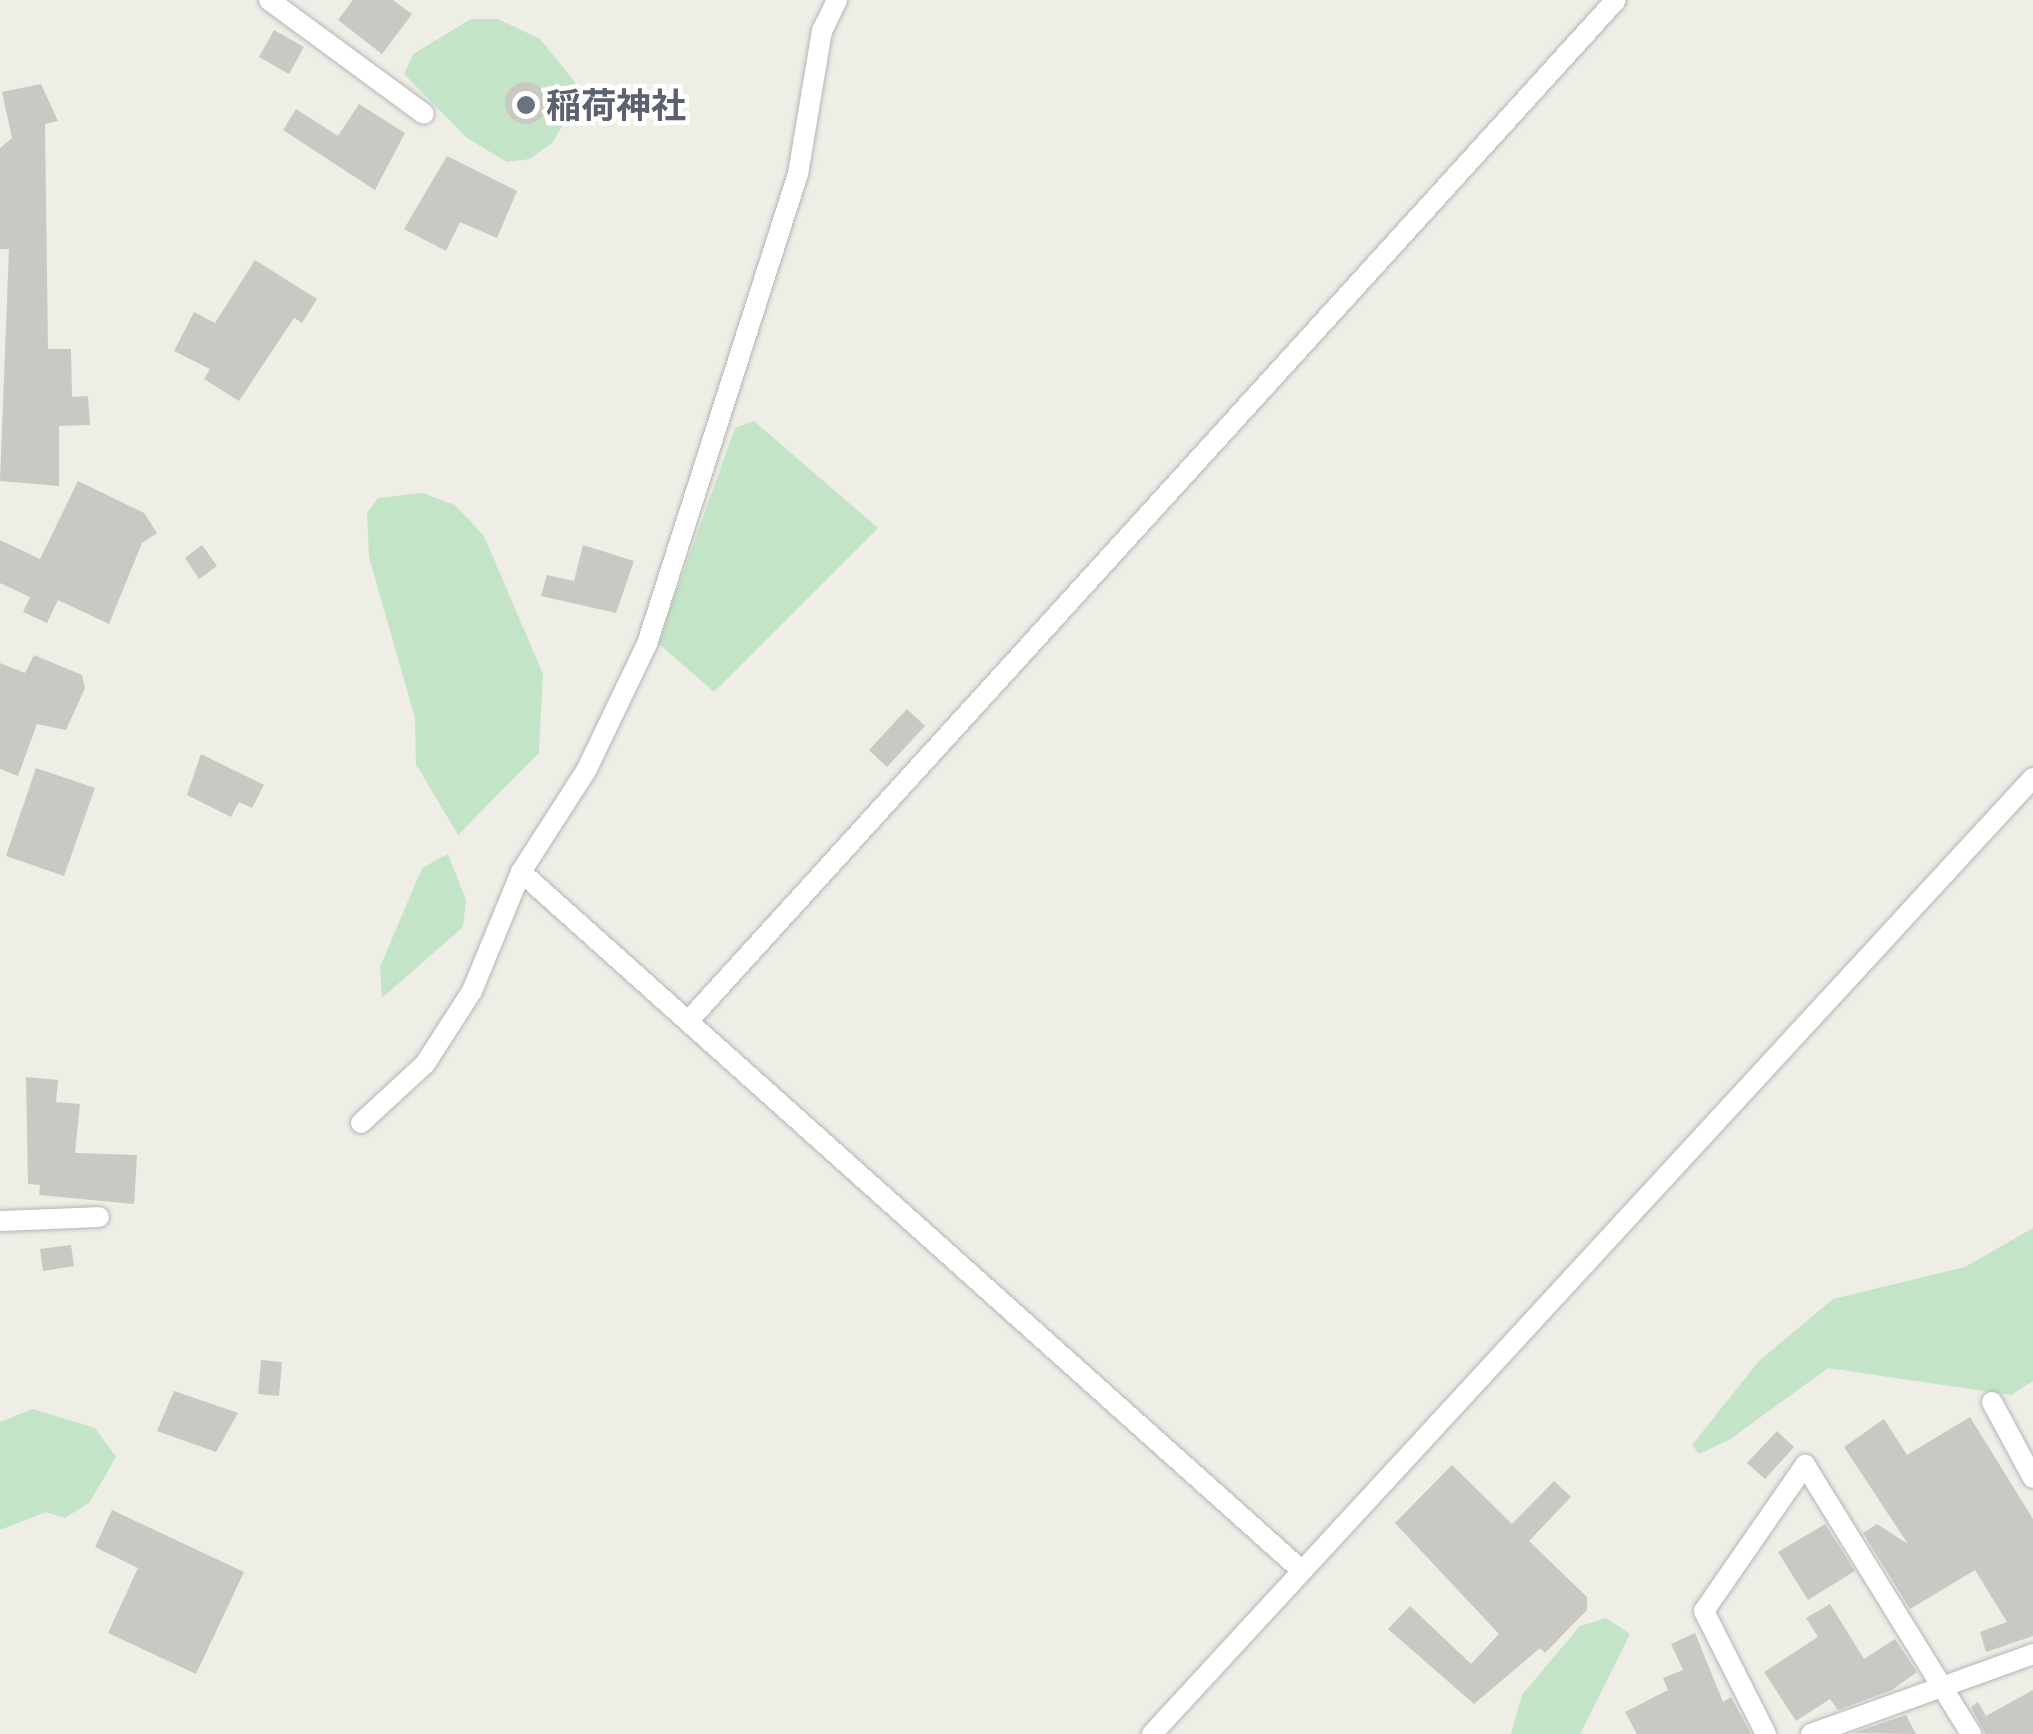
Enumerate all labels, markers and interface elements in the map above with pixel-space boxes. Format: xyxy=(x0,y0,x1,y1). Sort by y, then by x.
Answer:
place label: 稲荷神社 xyxy=(546,84,686,126)
marker: 稲荷神社 xyxy=(515,94,537,116)

